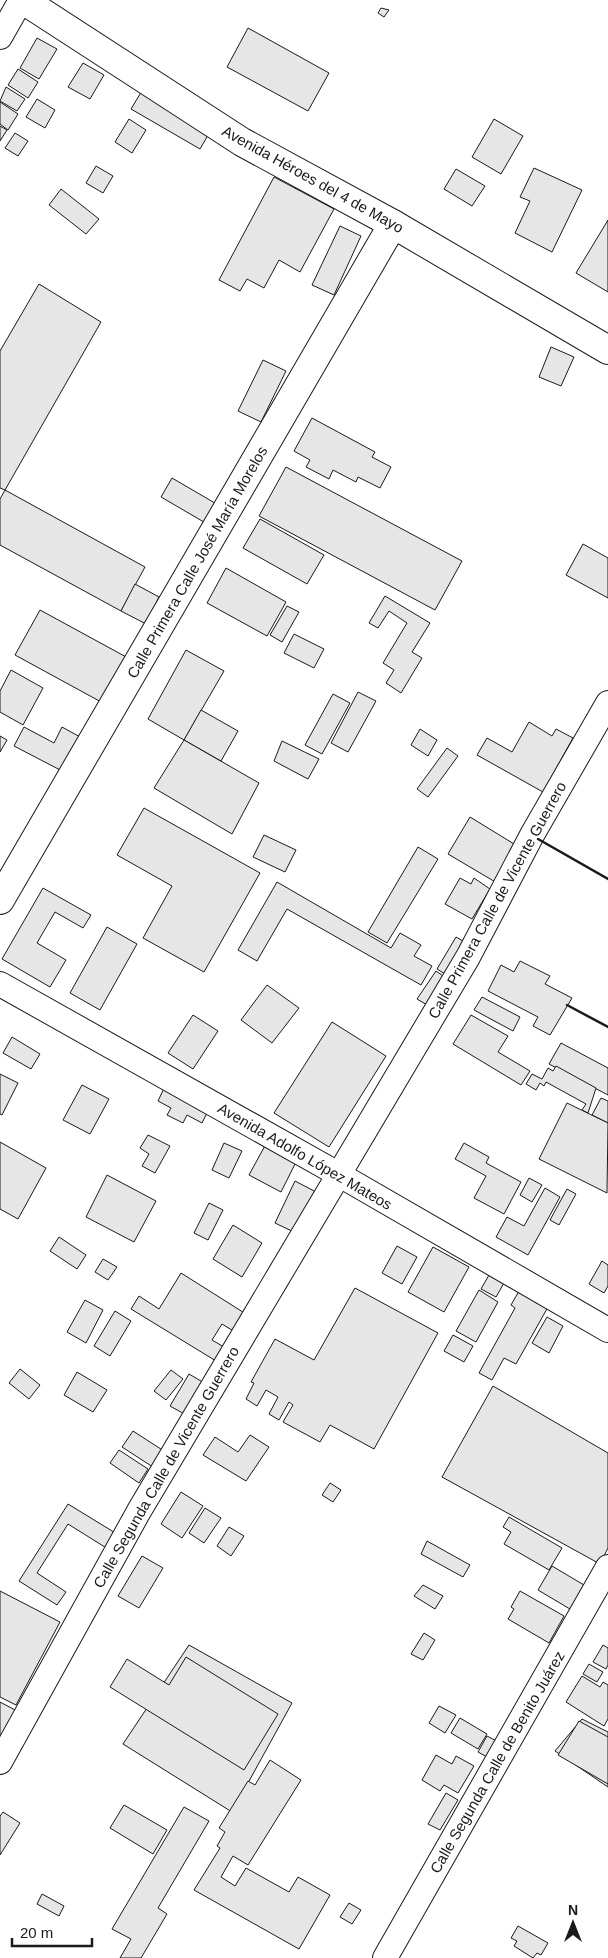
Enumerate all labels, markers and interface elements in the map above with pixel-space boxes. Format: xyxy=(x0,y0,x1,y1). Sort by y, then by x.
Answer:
street label: Avenida Héroes del 4 de Mayo xyxy=(219,122,407,236)
street label: Calle Primera Calle José María Morelos xyxy=(123,443,271,681)
street label: Calle Primera Calle de Vicente Guerrero xyxy=(425,779,569,1021)
street label: Avenida Adolfo López Mateos xyxy=(215,1099,395,1213)
street label: Calle Segunda Calle de Vicente Guerrero xyxy=(90,1343,242,1591)
street label: Calle Segunda Calle de Benito Juárez xyxy=(426,1648,568,1876)
north arrow xyxy=(548,1898,598,1948)
text: N xyxy=(568,1902,578,1918)
scale bar xyxy=(12,1916,92,1948)
text: 20 m xyxy=(20,1924,53,1941)

